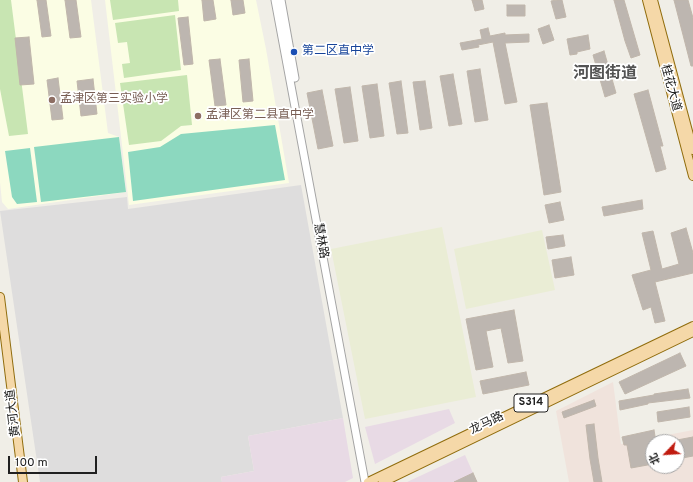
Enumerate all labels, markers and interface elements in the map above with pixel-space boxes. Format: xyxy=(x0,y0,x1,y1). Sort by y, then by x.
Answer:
place label: 第二区直中学 xyxy=(302,45,374,59)
marker: 第二区直中学 xyxy=(289,47,299,57)
street label: 桂花大道 xyxy=(657,63,683,113)
district label: 河图街道 xyxy=(573,65,637,85)
place label: 孟津区第三实验小学 xyxy=(60,93,168,107)
marker: 孟津区第三实验小学 xyxy=(47,95,57,105)
place label: 孟津区第二县直中学 xyxy=(206,109,314,123)
marker: 孟津区第二县直中学 xyxy=(193,111,203,121)
street label: 慧林路 xyxy=(310,222,330,260)
street label: 黄河大道 xyxy=(4,388,24,438)
road number: S314 xyxy=(514,394,548,412)
street label: 龙马路 xyxy=(468,410,506,438)
north arrow xyxy=(645,434,685,474)
scale bar xyxy=(10,448,99,474)
text: 北 xyxy=(646,451,664,467)
text: 100 m xyxy=(15,455,48,471)

